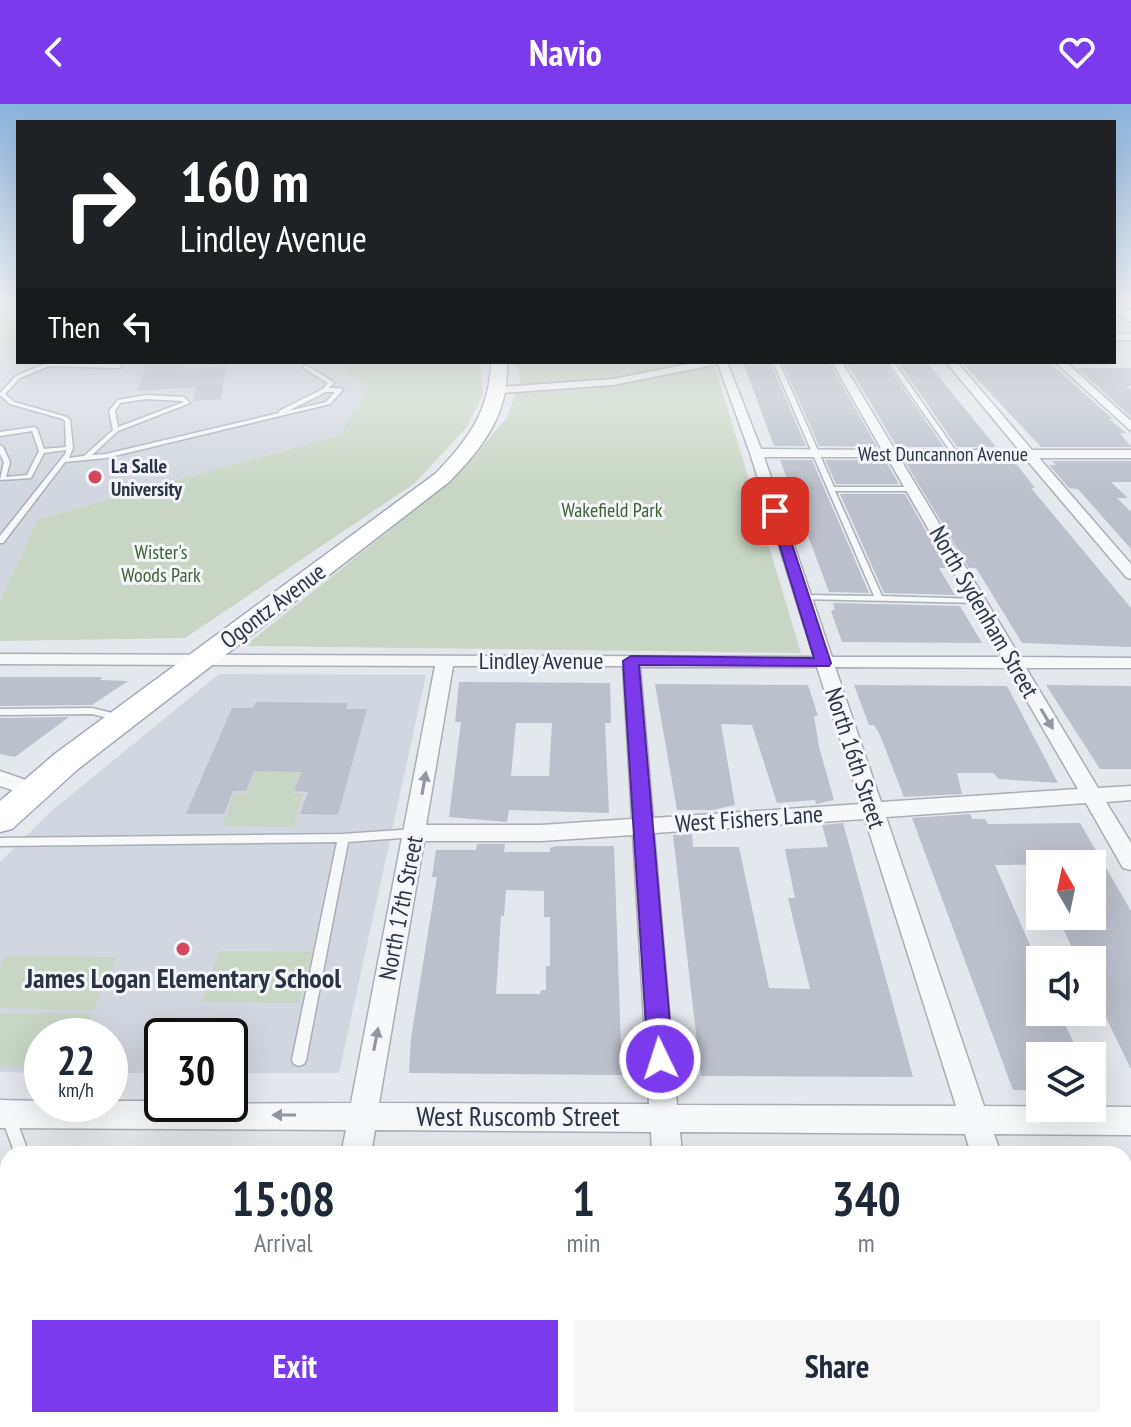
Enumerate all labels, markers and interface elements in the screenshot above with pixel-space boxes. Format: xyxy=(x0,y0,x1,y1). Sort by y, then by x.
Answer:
text: Navio xyxy=(529,29,602,76)
icon: back xyxy=(32,30,76,74)
icon: heart xyxy=(1055,30,1099,74)
text: 160 m xyxy=(180,145,309,217)
icon: right xyxy=(48,152,152,256)
text: Lindley Avenue xyxy=(180,215,367,262)
icon: left xyxy=(116,304,160,348)
text: Then xyxy=(48,307,100,346)
street label: West Duncannon Avenue xyxy=(858,441,1028,467)
place label: La Salle University xyxy=(111,453,183,502)
marker: La Salle University xyxy=(86,468,104,486)
pin xyxy=(741,477,809,545)
icon: arrive xyxy=(753,489,797,533)
park label: Wakefield Park xyxy=(562,497,663,523)
street label: North Sydenham Street xyxy=(923,520,1046,704)
park label: Wister's Woods Park xyxy=(121,539,201,588)
street label: Ogontz Avenue xyxy=(214,556,332,655)
street label: Lindley Avenue xyxy=(479,645,603,676)
street label: North 16th Street xyxy=(818,684,893,833)
one-way arrow xyxy=(1040,708,1054,730)
one-way arrow xyxy=(418,770,430,795)
street label: West Fishers Lane xyxy=(674,798,824,839)
street label: North 17th Street xyxy=(371,833,430,983)
north arrow xyxy=(1026,850,1106,930)
map controls xyxy=(1026,850,1106,1122)
marker: James Logan Elementary School xyxy=(174,940,192,958)
button: sound xyxy=(1026,946,1106,1026)
place label: James Logan Elementary School xyxy=(24,959,341,996)
position arrow xyxy=(618,1017,702,1101)
speed limit sign: 30 xyxy=(144,1018,248,1122)
one-way arrow xyxy=(371,1026,383,1051)
text: 22 xyxy=(57,1034,95,1086)
button: layers xyxy=(1026,1042,1106,1122)
text: km/h xyxy=(58,1077,94,1103)
street label: West Ruscomb Street xyxy=(416,1097,620,1134)
one-way arrow xyxy=(271,1109,296,1121)
text: 15:08 xyxy=(231,1167,335,1229)
text: 1 xyxy=(572,1167,595,1229)
text: 340 xyxy=(832,1167,901,1229)
text: Arrival xyxy=(254,1226,313,1259)
text: min xyxy=(566,1226,600,1259)
text: m xyxy=(858,1226,875,1259)
button: Exit xyxy=(32,1320,558,1412)
button: Share xyxy=(574,1320,1100,1412)

